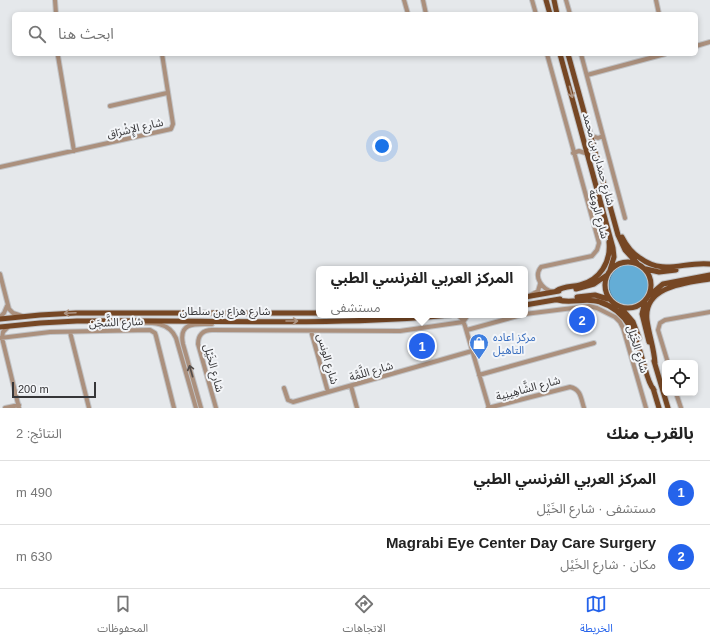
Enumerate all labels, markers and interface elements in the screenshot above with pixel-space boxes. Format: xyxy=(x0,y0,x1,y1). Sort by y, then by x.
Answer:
search box xyxy=(12,12,698,56)
icon: search xyxy=(26,23,48,45)
text: ابحث هنا xyxy=(58,25,114,42)
one-way arrow xyxy=(568,85,575,98)
street label: شارع حمدان بن محمد xyxy=(579,111,617,208)
street label: شارع الإِشْرَاق xyxy=(105,114,165,143)
your location xyxy=(372,136,392,156)
street label: شارع الروعة xyxy=(585,188,611,241)
popup xyxy=(316,266,528,318)
text: المركز العربي الفرنسي الطبي xyxy=(331,269,513,286)
text: مستشفى xyxy=(331,300,380,315)
street label: شارع هزاع بن سلطان xyxy=(180,305,271,319)
pin: 2 xyxy=(569,305,595,335)
one-way arrow xyxy=(64,309,77,317)
street label: شارع الشَّجَن xyxy=(89,313,144,331)
one-way arrow xyxy=(285,317,298,325)
street label: شارع الخَيْل xyxy=(623,324,651,375)
pin: 1 xyxy=(409,331,435,361)
place label: مركز اعاده التاهيل xyxy=(493,331,536,357)
street label: شارع الونس xyxy=(313,332,341,387)
shop icon: مركز اعاده التاهيل xyxy=(468,332,490,360)
street label: شارع الخَيْل xyxy=(200,343,226,394)
street label: شارع اللَّمَّة xyxy=(347,356,395,385)
map controls xyxy=(662,360,698,396)
button: locate xyxy=(662,360,698,396)
one-way arrow xyxy=(186,364,194,377)
street label: شارع الشَّاهِينِية xyxy=(494,371,562,404)
scale bar xyxy=(12,380,96,399)
text: 200 m xyxy=(18,383,49,395)
text: بالقرب منك xyxy=(606,424,694,443)
text: النتائج: 2 xyxy=(16,426,62,441)
text: المركز العربي الفرنسي الطبي xyxy=(473,470,656,487)
text: 490 m xyxy=(16,485,52,500)
text: 1 xyxy=(677,485,685,500)
text: مستشفى · شارع الخَيْل xyxy=(537,501,656,516)
text: Magrabi Eye Center Day Care Surgery xyxy=(386,534,656,551)
text: 630 m xyxy=(16,549,52,564)
text: 2 xyxy=(677,549,685,564)
text: مكان · شارع الخَيْل xyxy=(560,557,656,572)
tab: المحفوظات xyxy=(97,593,148,640)
tab: الاتجاهات xyxy=(343,593,386,640)
tab: الخريطة xyxy=(580,593,613,640)

